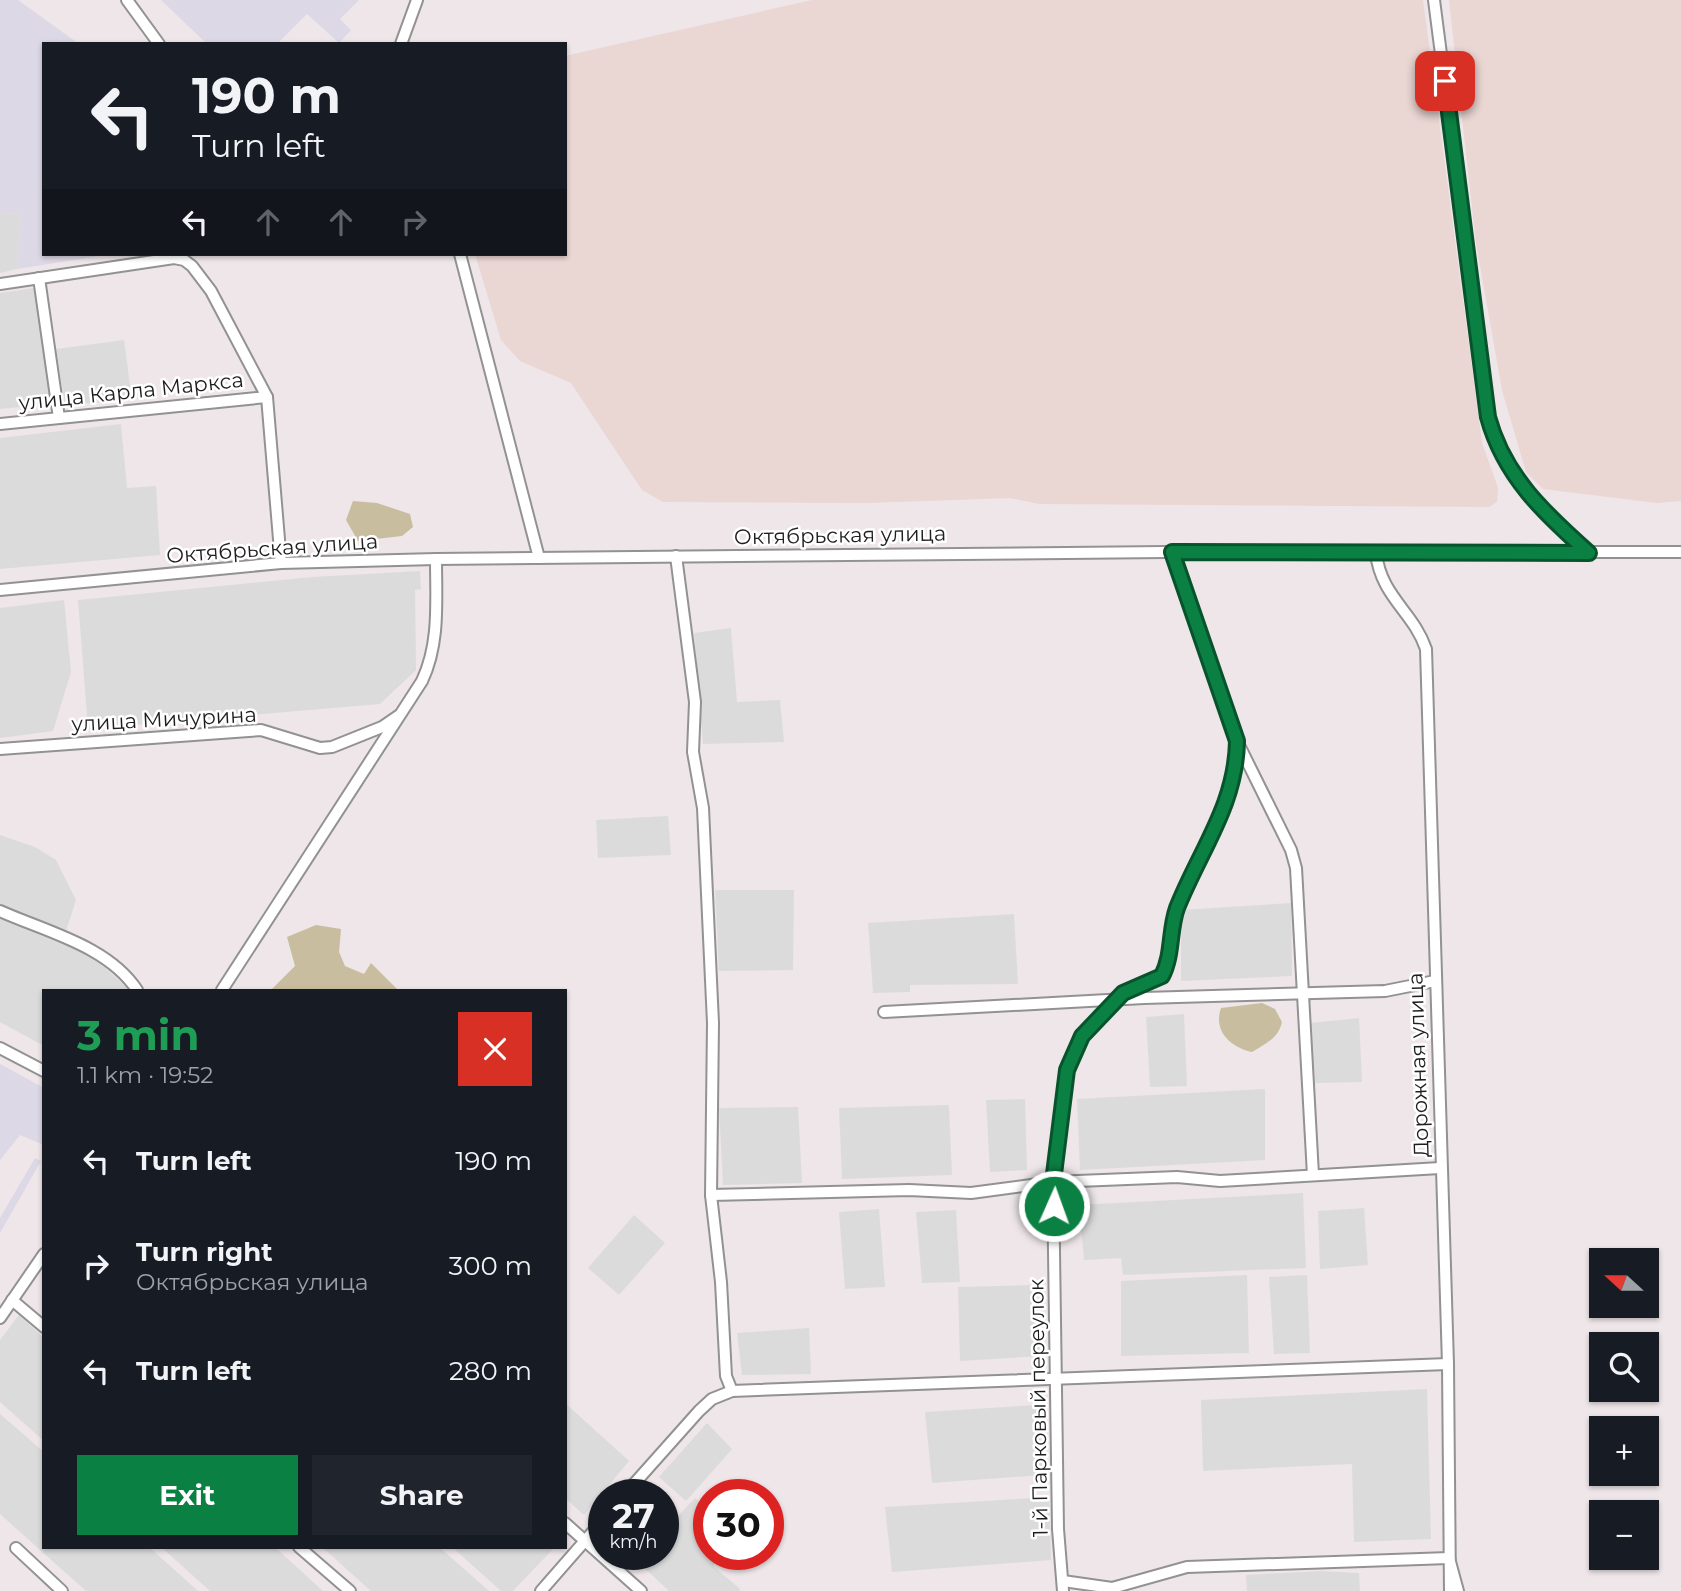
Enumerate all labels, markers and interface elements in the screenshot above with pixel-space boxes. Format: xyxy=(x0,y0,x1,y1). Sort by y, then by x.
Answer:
pin xyxy=(1415,51,1475,111)
icon: arrive xyxy=(1426,62,1464,100)
text: 190 m xyxy=(192,66,341,125)
icon: left xyxy=(77,70,168,161)
text: Turn left xyxy=(192,126,326,165)
icon: left xyxy=(176,203,214,241)
icon: ahead xyxy=(249,203,287,241)
icon: ahead xyxy=(322,203,360,241)
icon: right xyxy=(395,203,433,241)
street label: улица Карла Маркса xyxy=(16,367,245,415)
street label: Октябрьская улица xyxy=(734,521,946,549)
street label: Октябрьская улица xyxy=(165,528,379,568)
street label: улица Мичурина xyxy=(70,702,257,736)
street label: Дорожная улица xyxy=(1402,972,1434,1158)
text: 3 min xyxy=(77,1009,199,1061)
button: close xyxy=(458,1012,532,1086)
text: 1.1 km · 19:52 xyxy=(77,1061,213,1089)
icon: left xyxy=(77,1142,115,1180)
text: Turn left xyxy=(136,1145,252,1177)
text: 190 m xyxy=(455,1145,532,1177)
position arrow xyxy=(1017,1169,1091,1243)
text: Turn right xyxy=(136,1236,272,1268)
icon: right xyxy=(77,1247,115,1285)
north arrow xyxy=(1589,1248,1659,1318)
map controls xyxy=(1589,1248,1659,1570)
text: 300 m xyxy=(449,1250,532,1282)
text: Октябрьская улица xyxy=(136,1268,368,1296)
street label: 1-й Парковый переулок xyxy=(1023,1279,1053,1537)
button: search xyxy=(1589,1332,1659,1402)
icon: left xyxy=(77,1352,115,1390)
text: Turn left xyxy=(136,1355,252,1387)
text: 280 m xyxy=(449,1355,532,1387)
button: + xyxy=(1589,1416,1659,1486)
button: Exit xyxy=(77,1455,298,1535)
button: Share xyxy=(312,1455,532,1535)
speed limit sign: 30 xyxy=(693,1479,784,1570)
text: 27 xyxy=(612,1494,655,1537)
button: − xyxy=(1589,1500,1659,1570)
text: km/h xyxy=(609,1531,658,1553)

